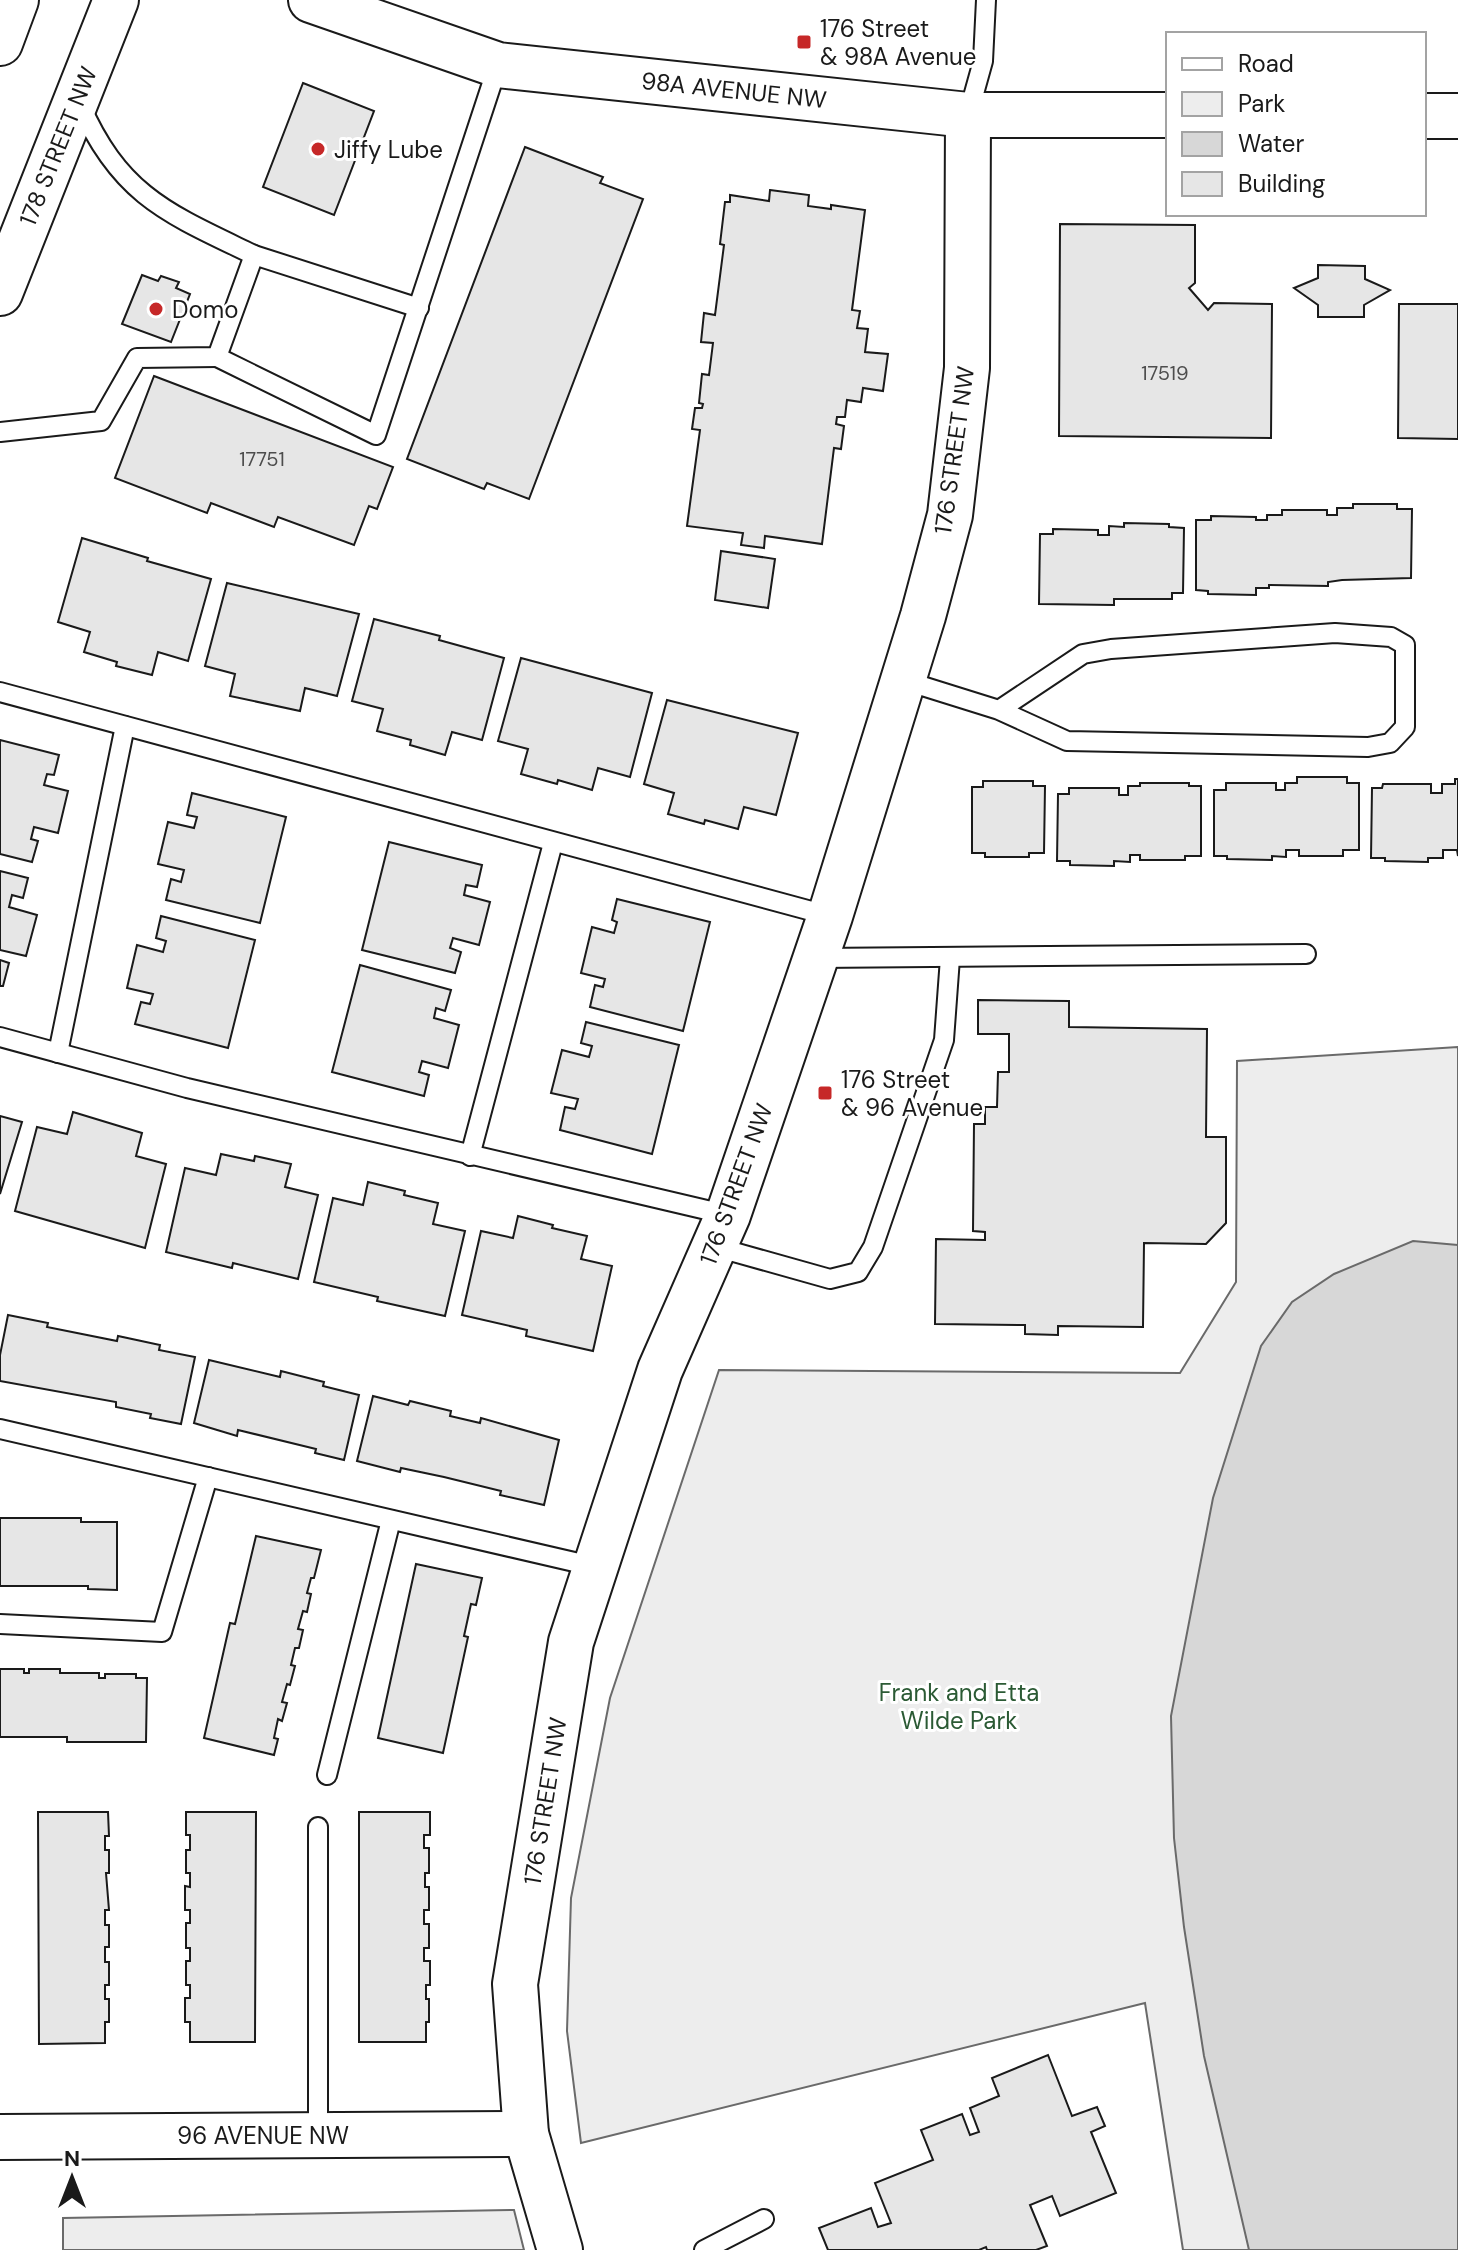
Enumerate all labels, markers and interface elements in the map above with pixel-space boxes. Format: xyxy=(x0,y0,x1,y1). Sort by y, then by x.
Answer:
place label: 176 Street & 98A Avenue xyxy=(820,13,976,72)
legend xyxy=(1166,32,1426,216)
marker: 176 Street & 98A Avenue xyxy=(795,33,813,51)
text: Road xyxy=(1238,48,1294,79)
street label: 178 STREET NW xyxy=(12,62,104,230)
street label: 98A AVENUE NW xyxy=(640,65,828,115)
text: Park xyxy=(1238,88,1285,119)
text: Water xyxy=(1238,128,1304,159)
place label: Jiffy Lube xyxy=(334,134,443,165)
marker: Jiffy Lube xyxy=(309,140,327,158)
text: Building xyxy=(1238,168,1325,199)
place label: Domo xyxy=(172,294,238,325)
marker: Domo xyxy=(147,300,165,318)
house number: 17519 xyxy=(1141,360,1189,386)
street label: 176 STREET NW xyxy=(927,364,981,536)
house number: 17751 xyxy=(239,446,285,472)
place label: 176 Street & 96 Avenue xyxy=(841,1064,983,1123)
marker: 176 Street & 96 Avenue xyxy=(816,1084,834,1102)
street label: 176 STREET NW xyxy=(693,1099,779,1269)
park label: Frank and Etta Wilde Park xyxy=(879,1677,1039,1736)
street label: 176 STREET NW xyxy=(516,1715,574,1887)
street label: 96 AVENUE NW xyxy=(177,2120,349,2151)
north arrow xyxy=(32,2138,112,2218)
text: N xyxy=(64,2144,80,2173)

